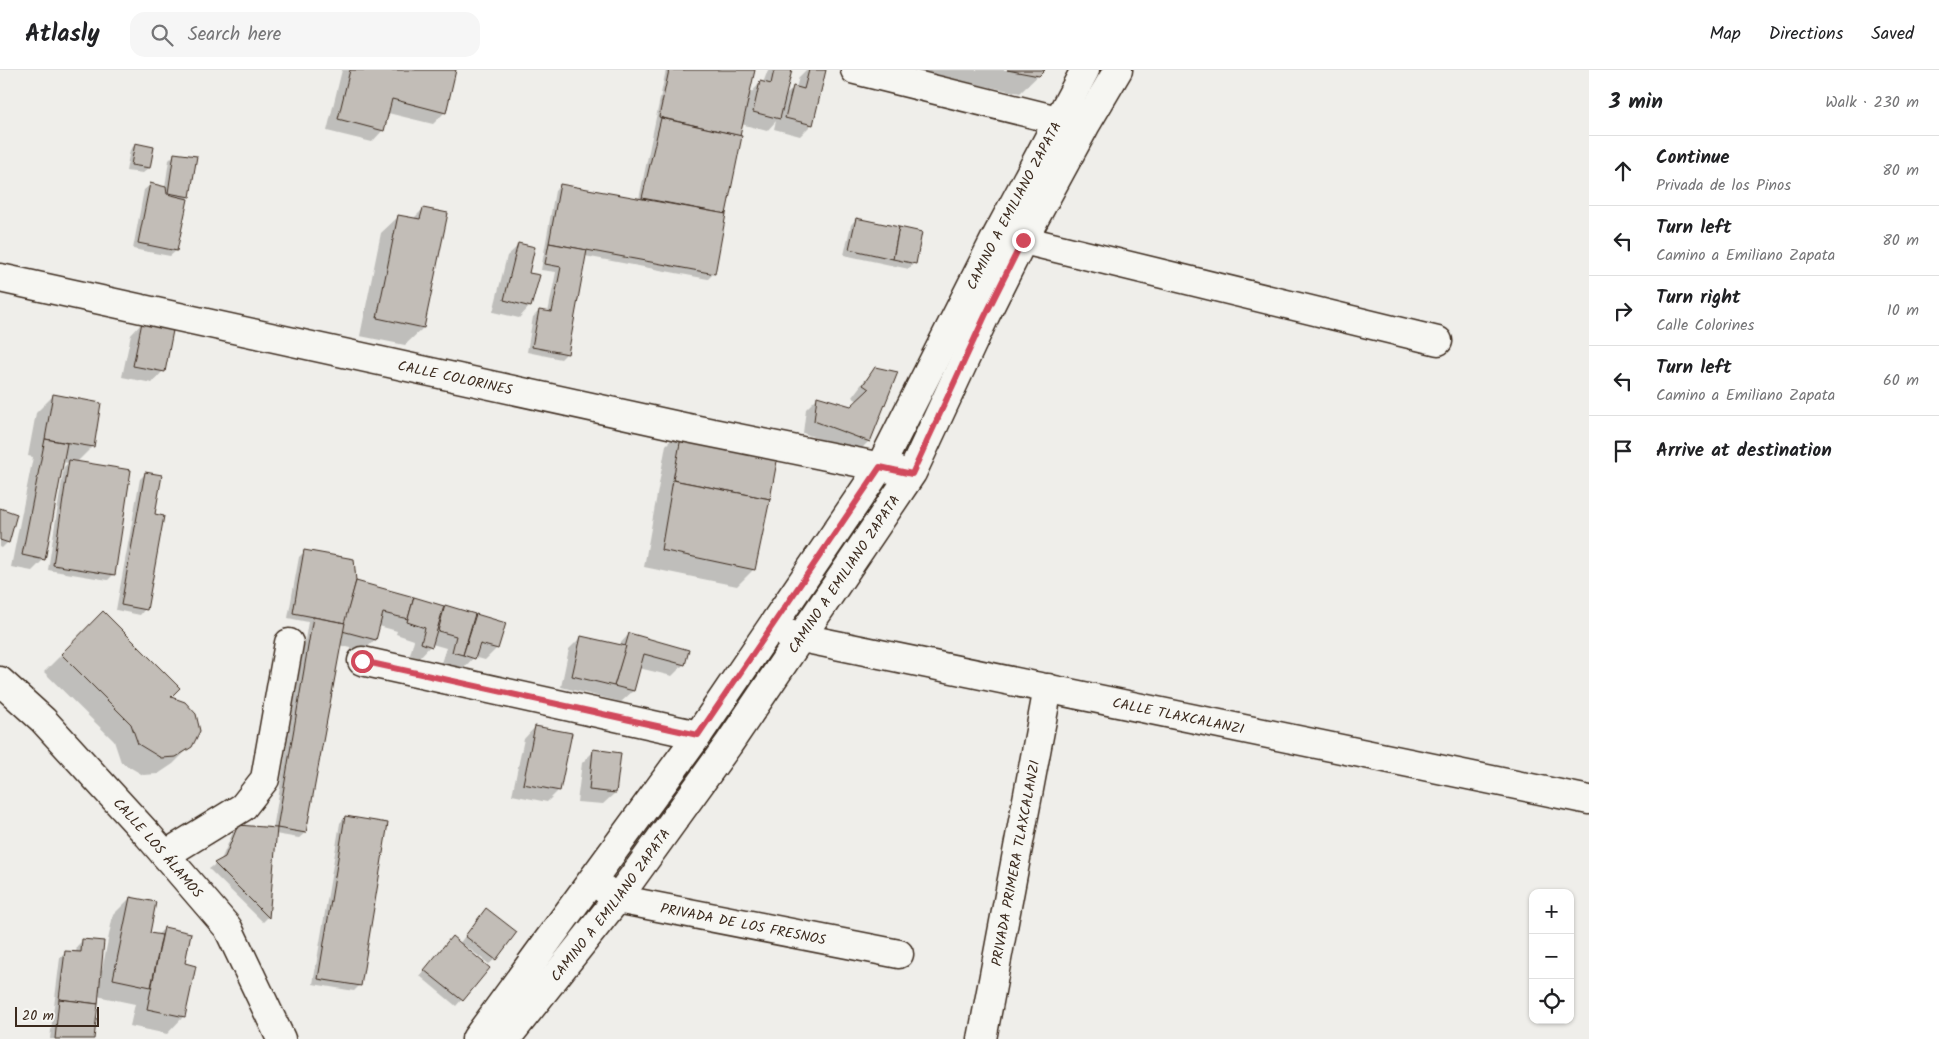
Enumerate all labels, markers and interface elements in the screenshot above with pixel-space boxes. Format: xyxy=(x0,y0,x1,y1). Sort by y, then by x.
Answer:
search box xyxy=(130,12,480,57)
text: Atlasly xyxy=(25,15,100,54)
text: Search here xyxy=(188,20,281,50)
text: Map xyxy=(1709,20,1741,49)
text: Directions xyxy=(1769,20,1843,49)
text: Saved xyxy=(1871,20,1914,49)
icon: search xyxy=(148,21,176,49)
text: 3 min xyxy=(1609,86,1663,119)
text: Walk · 230 m xyxy=(1825,90,1919,115)
street label: CAMINO A EMILIANO ZAPATA xyxy=(961,118,1068,294)
text: Continue xyxy=(1656,143,1729,173)
icon: ahead xyxy=(1609,157,1637,185)
text: 80 m xyxy=(1882,158,1919,183)
text: Privada de los Pinos xyxy=(1656,173,1791,198)
text: Turn left xyxy=(1656,213,1731,243)
icon: left xyxy=(1609,227,1637,255)
text: 80 m xyxy=(1882,228,1919,253)
route end xyxy=(1012,229,1035,252)
text: Camino a Emiliano Zapata xyxy=(1656,243,1835,268)
text: Turn right xyxy=(1656,283,1741,313)
icon: right xyxy=(1609,297,1637,325)
text: 10 m xyxy=(1887,298,1919,323)
text: Calle Colorines xyxy=(1656,313,1754,338)
text: Turn left xyxy=(1656,353,1731,383)
street label: CALLE COLORINES xyxy=(396,355,515,402)
icon: left xyxy=(1609,367,1637,395)
text: 60 m xyxy=(1883,368,1919,393)
text: Camino a Emiliano Zapata xyxy=(1656,383,1835,408)
text: Arrive at destination xyxy=(1656,436,1832,466)
icon: arrive xyxy=(1609,437,1637,465)
street label: CAMINO A EMILIANO ZAPATA xyxy=(783,491,906,658)
route start xyxy=(351,650,374,673)
street label: CALLE TLAXCALANZI xyxy=(1110,692,1246,741)
street label: PRIVADA PRIMERA TLAXCALANZI xyxy=(986,759,1046,968)
street label: CALLE LOS ÁLAMOS xyxy=(107,793,208,904)
street label: CAMINO A EMILIANO ZAPATA xyxy=(546,824,676,987)
map controls xyxy=(1529,889,1574,1024)
button: + xyxy=(1529,889,1574,934)
street label: PRIVADA DE LOS FRESNOS xyxy=(658,898,828,952)
button: − xyxy=(1529,934,1574,979)
button: locate xyxy=(1529,979,1574,1024)
scale bar xyxy=(15,1004,99,1027)
text: 20 m xyxy=(22,1005,54,1027)

